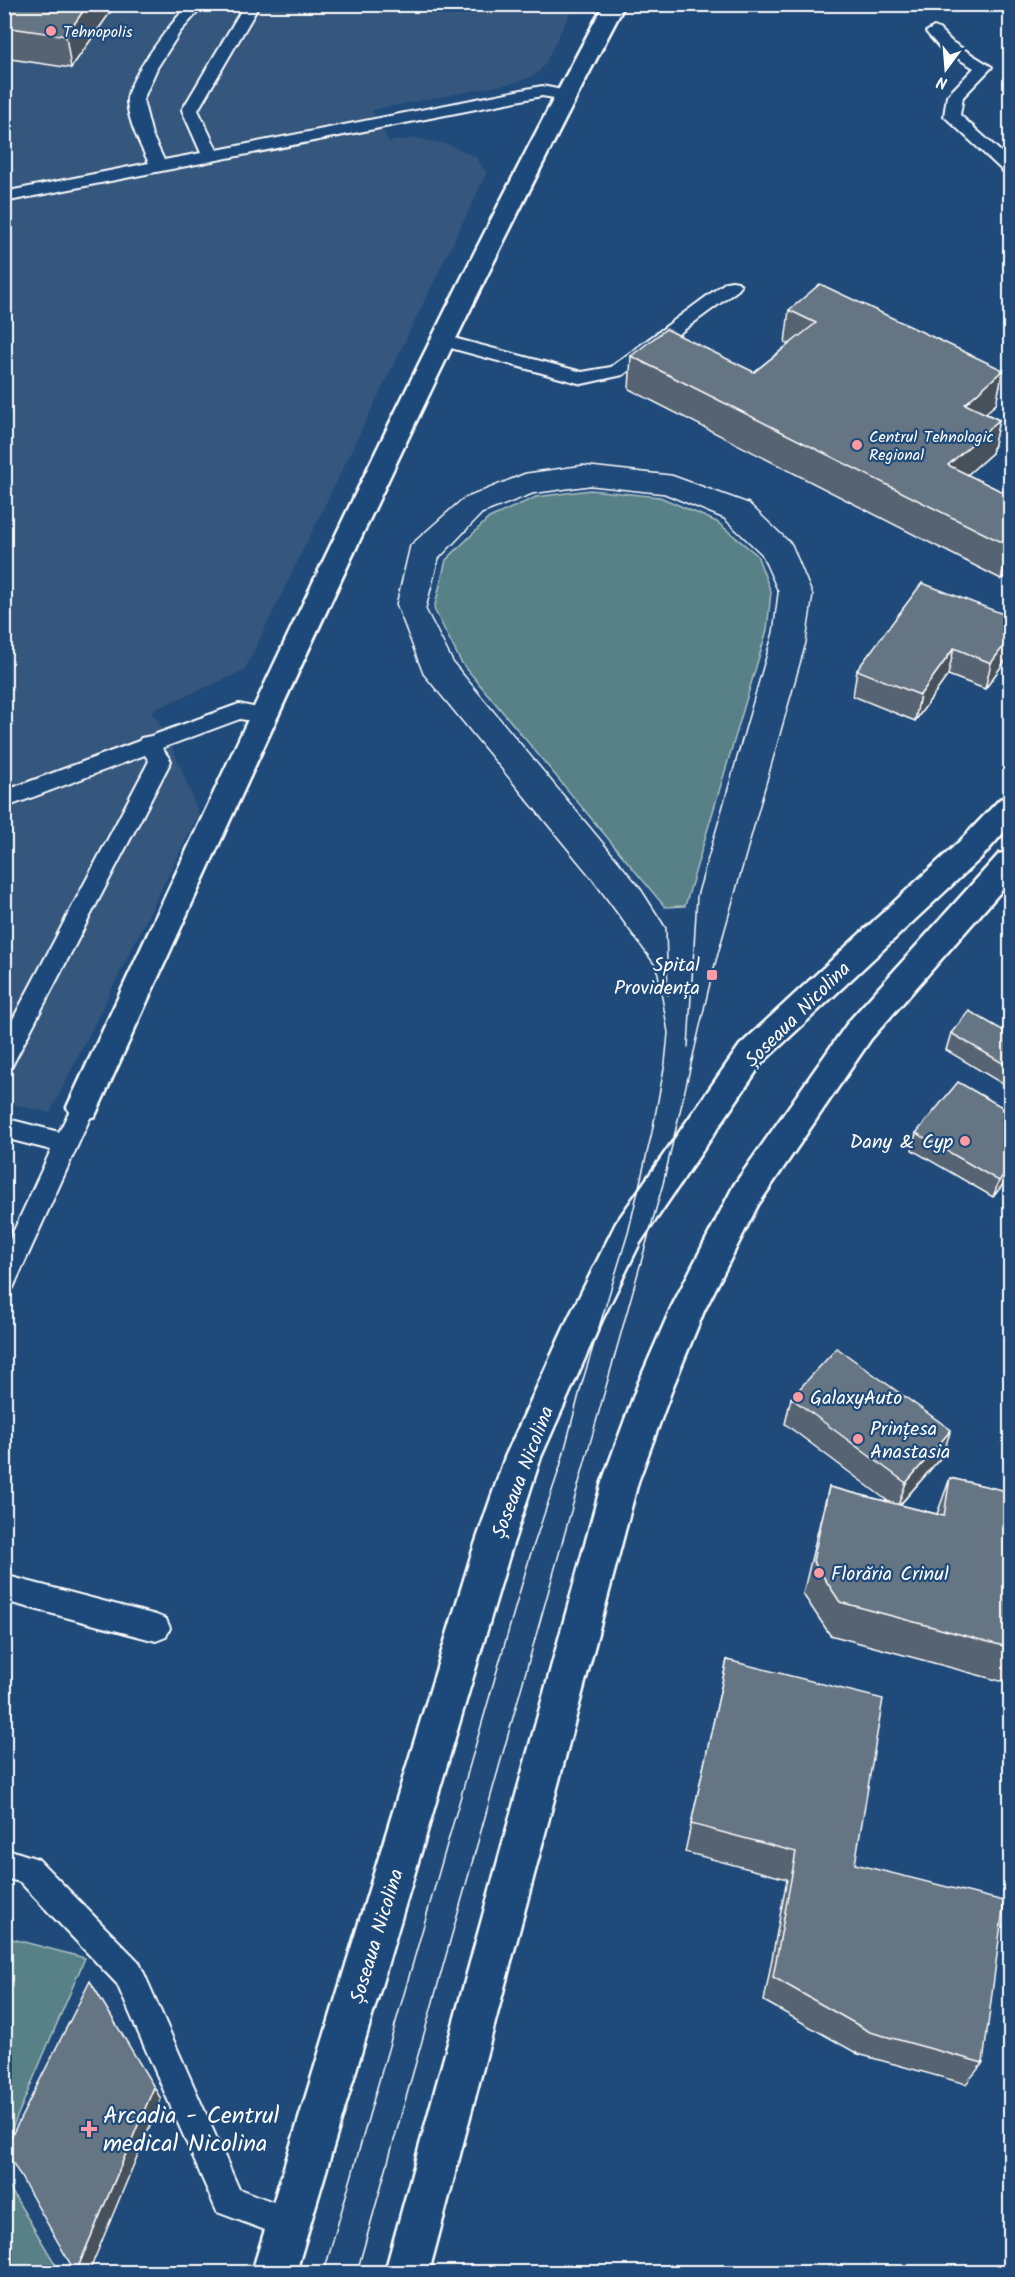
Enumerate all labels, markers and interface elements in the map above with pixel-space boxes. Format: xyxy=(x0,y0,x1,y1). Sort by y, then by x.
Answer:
place label: Tehnopolis xyxy=(63,20,133,45)
marker: Tehnopolis xyxy=(44,24,58,38)
north arrow xyxy=(916,39,976,99)
text: N xyxy=(934,69,951,95)
place label: Centrul Tehnologic Regional xyxy=(869,425,994,468)
marker: Centrul Tehnologic Regional xyxy=(850,438,864,452)
place label: Spital Providența xyxy=(614,950,700,1005)
street label: Șoseaua Nicolina xyxy=(738,955,859,1076)
marker: Spital Providența xyxy=(705,968,719,982)
place label: Dany & Cyp xyxy=(850,1127,953,1159)
marker: Dany & Cyp xyxy=(958,1134,972,1148)
place label: GalaxyAuto xyxy=(810,1383,902,1415)
marker: GalaxyAuto xyxy=(791,1390,805,1404)
street label: Șoseaua Nicolina xyxy=(484,1402,564,1544)
place label: Prințesa Anastasia xyxy=(870,1414,951,1469)
marker: Prințesa Anastasia xyxy=(851,1432,865,1446)
place label: Florăria Crinul xyxy=(831,1559,949,1591)
marker: Florăria Crinul xyxy=(812,1566,826,1580)
street label: Șoseaua Nicolina xyxy=(342,1865,414,2008)
place label: Arcadia - Centrul medical Nicolina xyxy=(103,2097,279,2164)
marker: Arcadia - Centrul medical Nicolina xyxy=(80,2120,98,2138)

